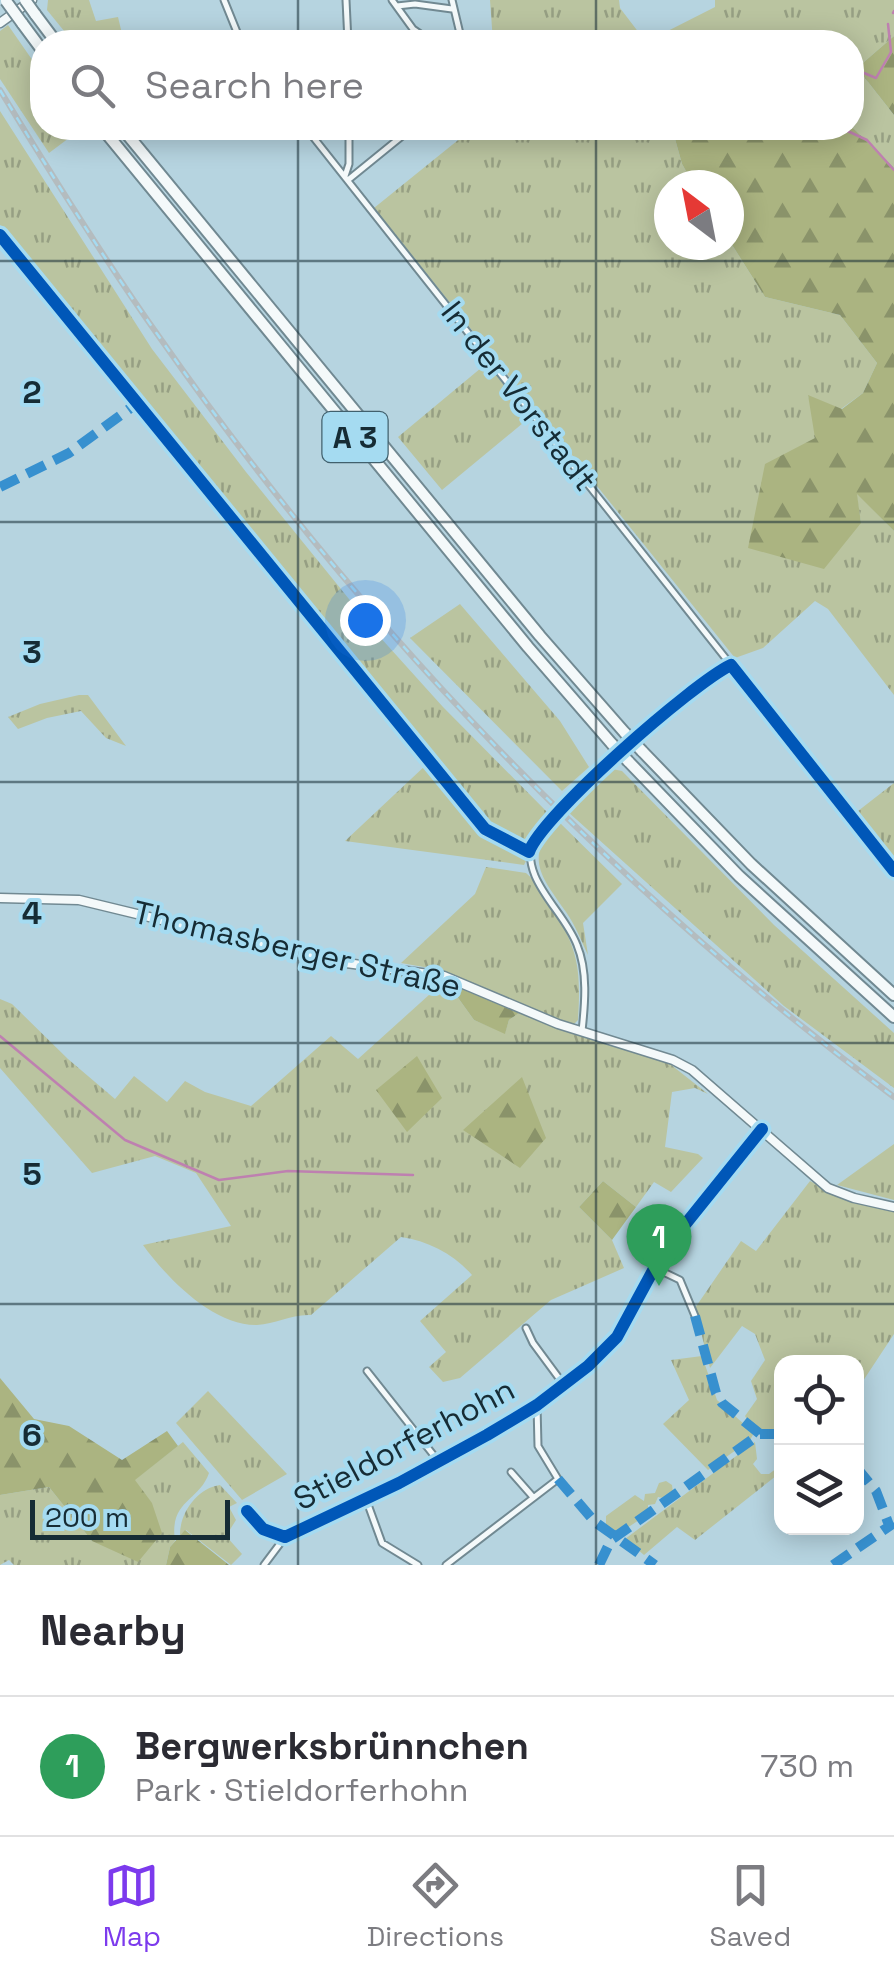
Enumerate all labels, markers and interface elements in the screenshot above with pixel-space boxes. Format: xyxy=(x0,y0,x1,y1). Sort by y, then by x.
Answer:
search box xyxy=(30,30,864,140)
icon: search xyxy=(65,58,120,113)
text: Search here xyxy=(145,61,364,109)
north arrow xyxy=(654,170,744,260)
street label: In der Vorstadt xyxy=(433,293,605,499)
text: 2 xyxy=(22,372,42,412)
road number: A 3 xyxy=(322,412,388,462)
your location xyxy=(340,595,391,646)
text: 3 xyxy=(22,632,42,672)
street label: Thomasberger Straße xyxy=(129,892,465,1006)
text: 4 xyxy=(22,893,42,933)
text: 5 xyxy=(22,1154,42,1194)
pin: 1 xyxy=(626,1204,692,1286)
map controls xyxy=(774,1355,864,1535)
button: locate xyxy=(774,1355,864,1445)
street label: Stieldorferhohn xyxy=(287,1369,521,1519)
text: 6 xyxy=(22,1415,42,1455)
button: layers xyxy=(774,1445,864,1535)
scale bar xyxy=(30,1495,230,1540)
text: 200 m xyxy=(45,1499,129,1535)
text: Nearby xyxy=(40,1604,186,1657)
text: Bergwerksbrünnchen xyxy=(135,1722,529,1770)
text: 1 xyxy=(65,1746,80,1786)
text: 730 m xyxy=(760,1746,854,1786)
text: Park · Stieldorferhohn xyxy=(135,1770,468,1810)
tab: Map xyxy=(103,1858,161,1954)
tab: Directions xyxy=(367,1858,504,1954)
tab: Saved xyxy=(710,1858,791,1954)

